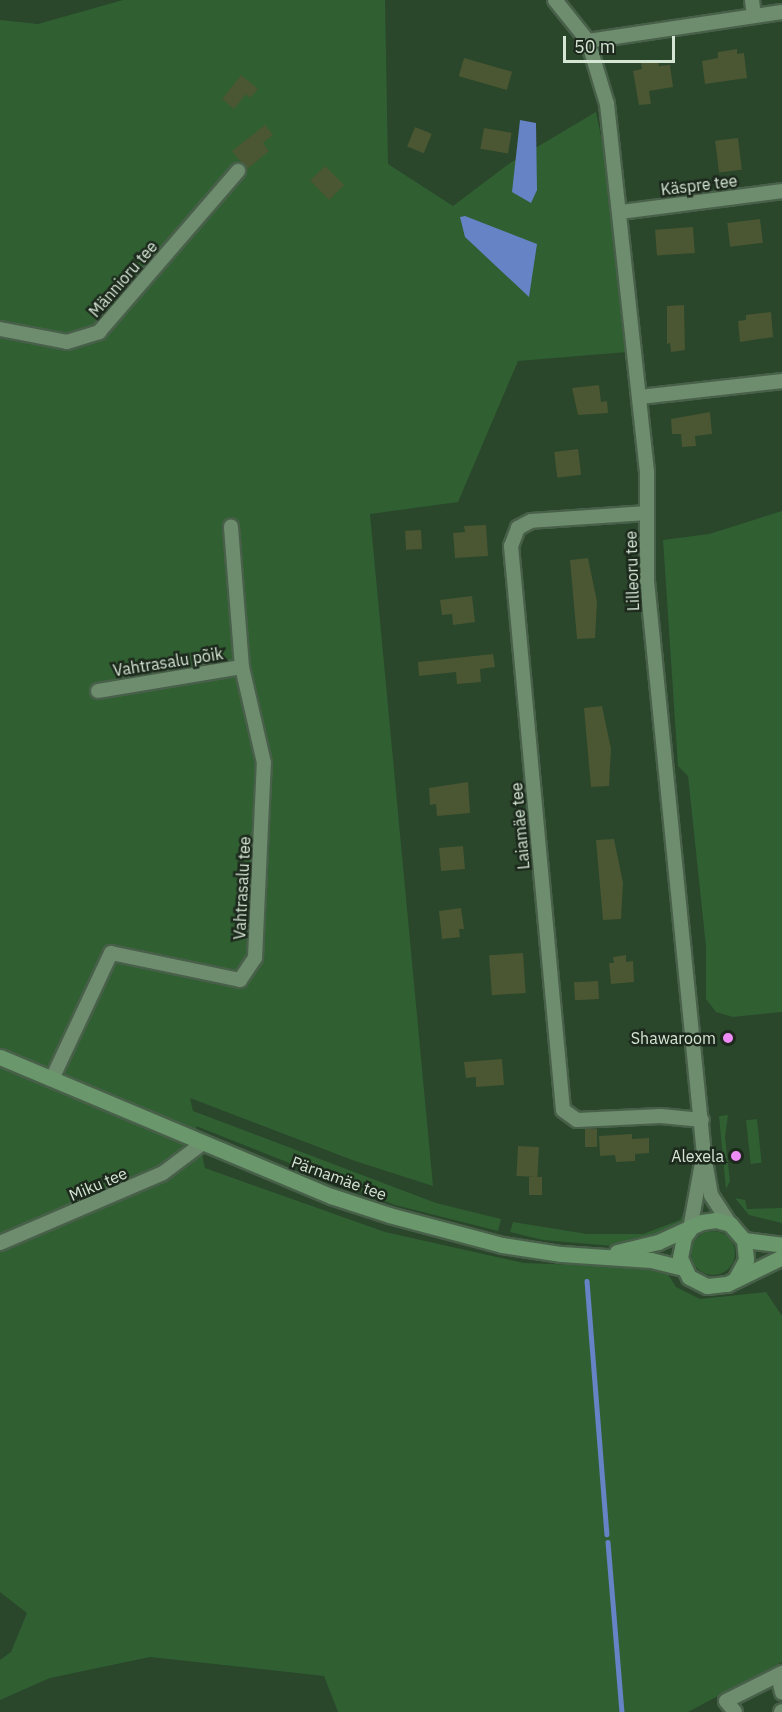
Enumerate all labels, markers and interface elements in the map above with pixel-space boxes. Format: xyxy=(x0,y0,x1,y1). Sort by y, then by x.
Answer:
scale bar xyxy=(566,24,678,62)
text: 50 m xyxy=(574,35,616,58)
street label: Käspre tee xyxy=(660,171,738,199)
street label: Männioru tee xyxy=(85,237,161,321)
street label: Lilleoru tee xyxy=(621,531,643,611)
street label: Vahtrasalu põik xyxy=(112,644,224,680)
street label: Laiamäe tee xyxy=(507,782,533,870)
street label: Vahtrasalu tee xyxy=(230,836,254,940)
place label: Shawaroom xyxy=(631,1028,716,1048)
marker: Shawaroom xyxy=(721,1031,735,1045)
place label: Alexela xyxy=(671,1146,724,1166)
marker: Alexela xyxy=(729,1149,743,1163)
street label: Pärnamäe tee xyxy=(289,1152,389,1204)
street label: Miku tee xyxy=(66,1163,130,1205)

